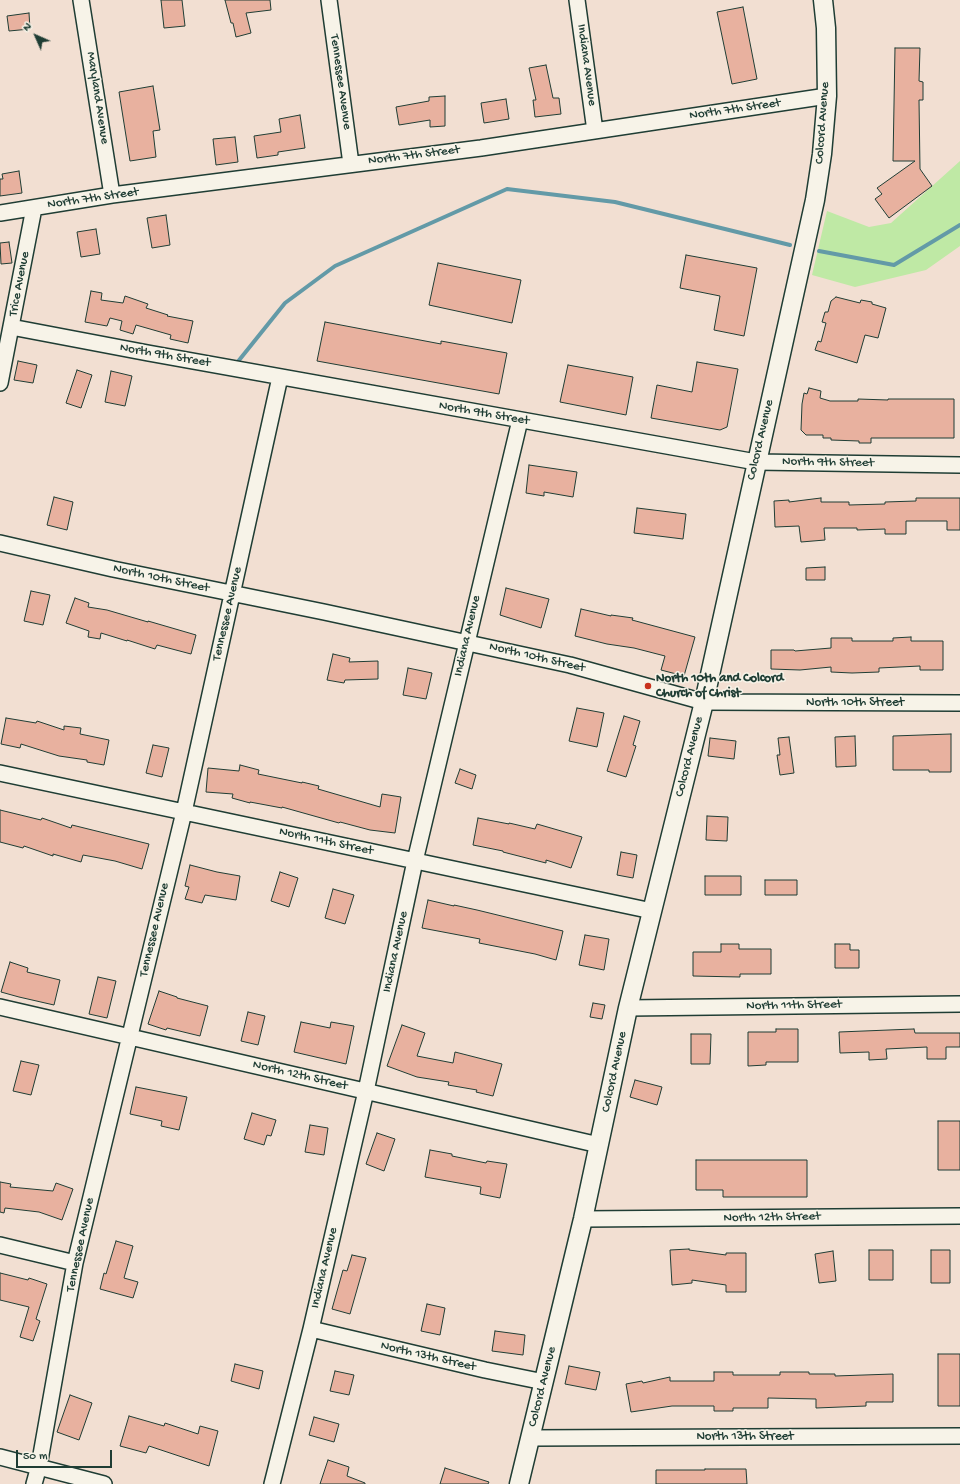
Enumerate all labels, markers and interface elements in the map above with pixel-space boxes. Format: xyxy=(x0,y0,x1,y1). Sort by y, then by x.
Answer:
north arrow xyxy=(16,16,56,56)
text: N xyxy=(21,21,34,34)
street label: Indiana Avenue xyxy=(573,23,599,107)
street label: Tennessee Avenue xyxy=(326,33,354,131)
street label: Maryland Avenue xyxy=(82,51,112,145)
street label: Colcord Avenue xyxy=(812,81,834,165)
street label: North 7th Street xyxy=(688,96,782,124)
street label: North 7th Street xyxy=(367,143,461,169)
street label: North 7th Street xyxy=(46,185,140,213)
street label: Trice Avenue xyxy=(6,250,34,318)
street label: North 9th Street xyxy=(118,340,212,372)
street label: North 9th Street xyxy=(437,398,531,430)
street label: Colcord Avenue xyxy=(744,398,778,482)
street label: North 9th Street xyxy=(782,454,874,472)
street label: North 10th Street xyxy=(112,561,210,597)
street label: Tennessee Avenue xyxy=(210,566,246,662)
street label: Indiana Avenue xyxy=(451,594,485,678)
street label: North 10th Street xyxy=(488,639,586,677)
place label: North 10th and Colcord Church of Christ xyxy=(656,671,783,702)
marker: North 10th and Colcord Church of Christ xyxy=(643,681,653,691)
street label: North 10th Street xyxy=(806,695,904,711)
street label: Colcord Avenue xyxy=(672,715,708,799)
street label: North 11th Street xyxy=(278,824,374,860)
street label: Tennessee Avenue xyxy=(137,882,173,978)
street label: Indiana Avenue xyxy=(380,910,412,994)
street label: North 11th Street xyxy=(746,997,842,1015)
street label: Colcord Avenue xyxy=(599,1030,631,1114)
street label: North 12th Street xyxy=(251,1058,349,1094)
street label: Tennessee Avenue xyxy=(63,1196,99,1294)
street label: North 12th Street xyxy=(723,1209,821,1227)
street label: Indiana Avenue xyxy=(308,1226,342,1310)
street label: North 13th Street xyxy=(379,1338,477,1376)
street label: Colcord Avenue xyxy=(525,1345,561,1429)
street label: North 13th Street xyxy=(696,1429,794,1445)
scale bar xyxy=(18,1442,114,1468)
text: 50 m xyxy=(23,1450,48,1464)

